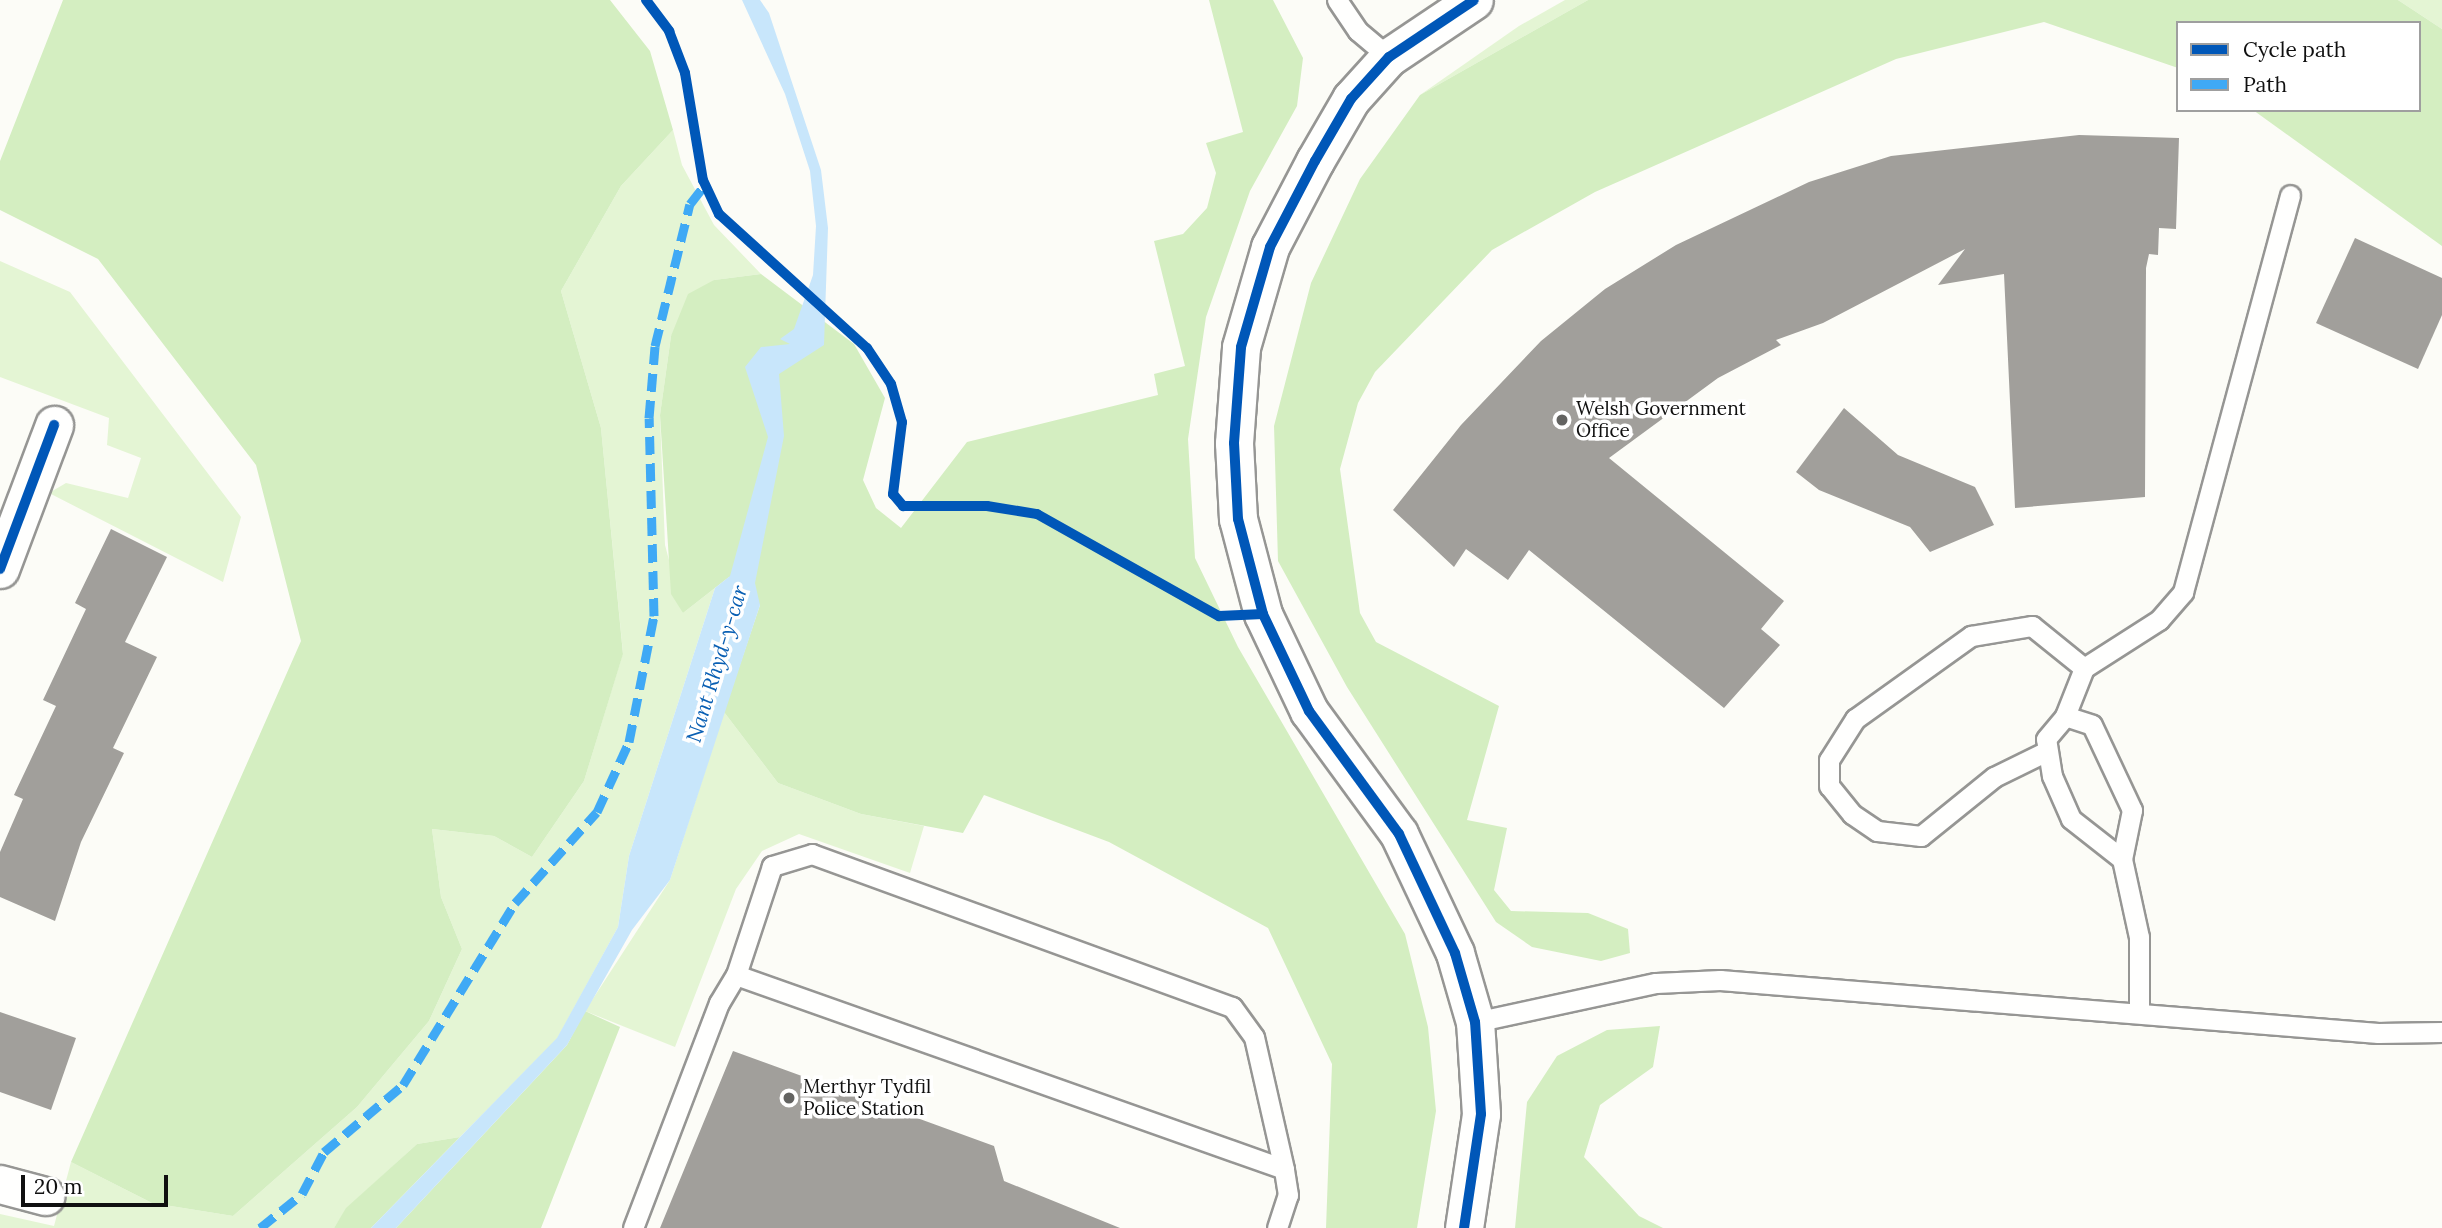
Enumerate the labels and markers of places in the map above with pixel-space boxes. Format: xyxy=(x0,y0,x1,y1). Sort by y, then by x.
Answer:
place label: Welsh Government Office xyxy=(1576,398,1746,442)
marker: Welsh Government Office xyxy=(1554,412,1570,428)
place label: Merthyr Tydfil Police Station xyxy=(803,1076,931,1120)
marker: Merthyr Tydfil Police Station xyxy=(781,1090,797,1106)

